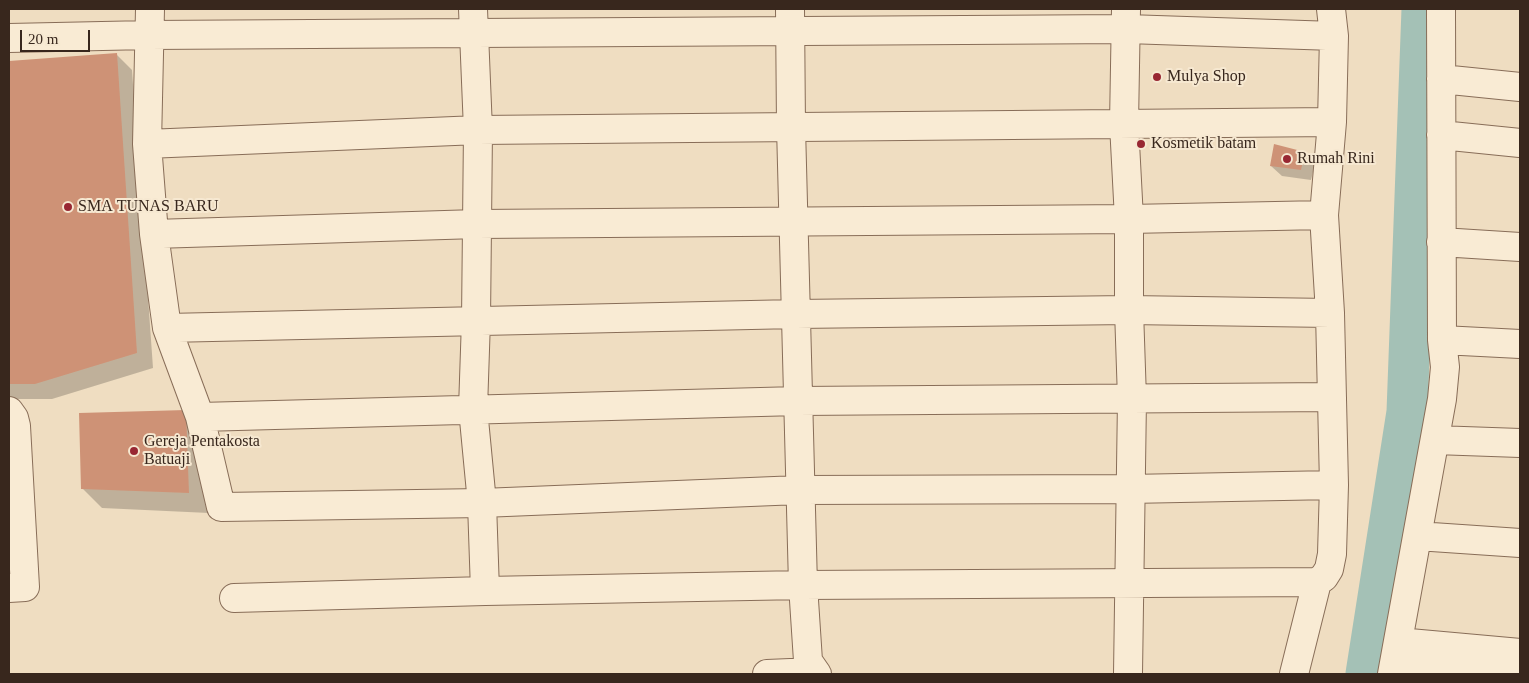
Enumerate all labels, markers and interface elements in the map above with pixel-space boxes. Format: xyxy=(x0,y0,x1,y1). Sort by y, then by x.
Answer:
scale bar xyxy=(22,20,92,52)
text: 20 m xyxy=(28,31,58,47)
place label: Mulya Shop xyxy=(1167,67,1246,87)
marker: Mulya Shop xyxy=(1151,71,1163,83)
place label: Kosmetik batam xyxy=(1151,134,1256,154)
marker: Kosmetik batam xyxy=(1135,138,1147,150)
place label: Rumah Rini xyxy=(1297,149,1375,169)
marker: Rumah Rini xyxy=(1281,153,1293,165)
place label: SMA TUNAS BARU xyxy=(78,197,218,217)
marker: SMA TUNAS BARU xyxy=(62,201,74,213)
place label: Gereja Pentakosta Batuaji xyxy=(144,432,260,470)
marker: Gereja Pentakosta Batuaji xyxy=(128,445,140,457)

